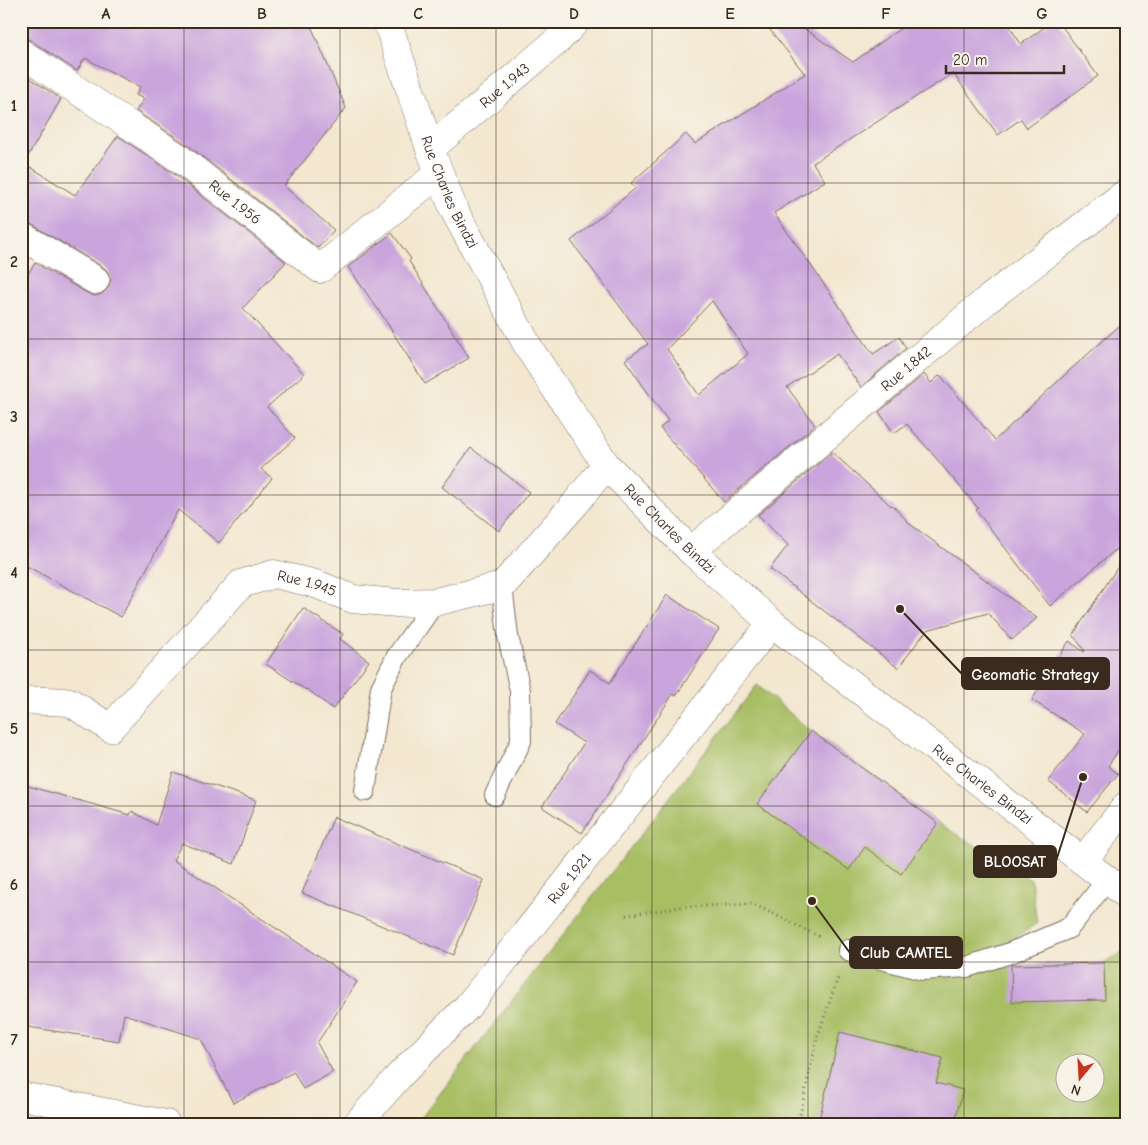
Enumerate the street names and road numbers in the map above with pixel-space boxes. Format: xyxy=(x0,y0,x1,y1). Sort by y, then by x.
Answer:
street label: Rue 1.943 xyxy=(476,59,533,112)
street label: Rue Charles Bindzi xyxy=(417,133,482,251)
street label: Rue 1.956 xyxy=(205,176,265,228)
street label: Rue 1.842 xyxy=(877,342,935,395)
street label: Rue Charles Bindzi xyxy=(620,480,719,578)
street label: Rue 1.945 xyxy=(276,566,339,600)
street label: Rue Charles Bindzi xyxy=(929,740,1036,828)
street label: Rue 1.921 xyxy=(544,850,595,907)

